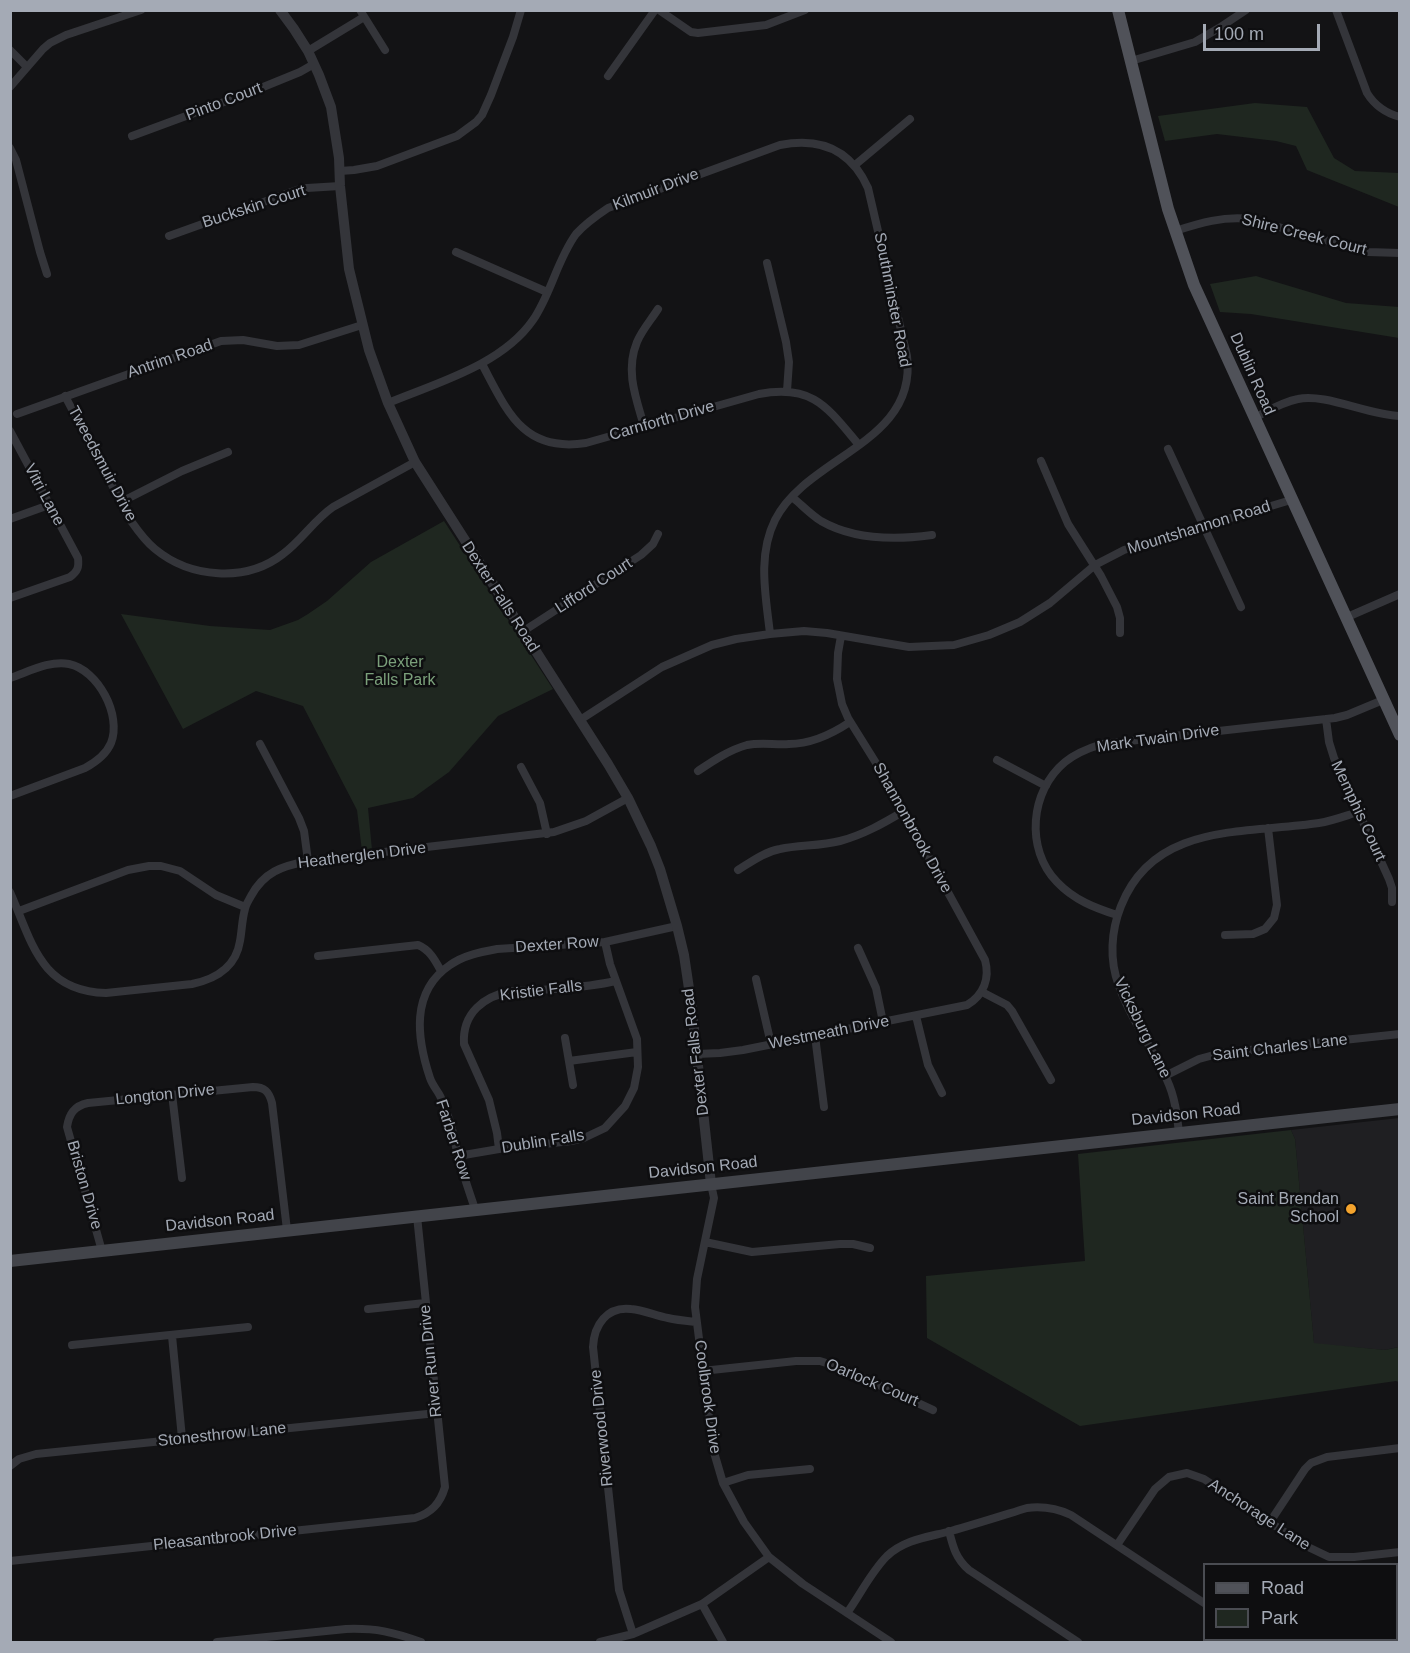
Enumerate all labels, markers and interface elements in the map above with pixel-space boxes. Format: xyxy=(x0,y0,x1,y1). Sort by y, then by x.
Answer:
scale bar xyxy=(1206,12,1323,50)
text: 100 m xyxy=(1214,24,1264,44)
street label: Pinto Court xyxy=(183,79,265,125)
street label: Kilmuir Drive xyxy=(610,165,702,215)
street label: Buckskin Court xyxy=(200,181,308,233)
street label: Shire Creek Court xyxy=(1240,210,1368,260)
street label: Southminster Road xyxy=(870,231,914,369)
street label: Dublin Road xyxy=(1225,330,1279,418)
street label: Antrim Road xyxy=(125,335,215,383)
street label: Carnforth Drive xyxy=(607,397,717,445)
street label: Tweedsmuir Drive xyxy=(63,403,141,525)
street label: Vitri Lane xyxy=(20,461,68,529)
street label: Mountshannon Road xyxy=(1125,497,1273,559)
street label: Dexter Falls Road xyxy=(457,538,543,656)
street label: Lifford Court xyxy=(552,554,636,618)
park label: Dexter Falls Park xyxy=(364,653,436,691)
street label: Mark Twain Drive xyxy=(1095,721,1221,757)
street label: Memphis Court xyxy=(1326,758,1390,864)
street label: Shannonbrook Drive xyxy=(868,760,956,896)
street label: Heatherglen Drive xyxy=(297,839,427,873)
street label: Dexter Row xyxy=(515,933,599,957)
street label: Vicksburg Lane xyxy=(1109,974,1175,1082)
street label: Kristie Falls xyxy=(499,976,583,1006)
street label: Dexter Falls Road xyxy=(679,987,713,1117)
street label: Westmeath Drive xyxy=(767,1012,891,1054)
street label: Saint Charles Lane xyxy=(1211,1030,1349,1066)
street label: Longton Drive xyxy=(114,1080,216,1110)
street label: Farber Row xyxy=(431,1097,475,1183)
street label: Davidson Road xyxy=(1131,1100,1241,1130)
street label: Dublin Falls xyxy=(500,1126,586,1158)
street label: Briston Drive xyxy=(62,1138,106,1232)
street label: Davidson Road xyxy=(648,1153,758,1183)
place label: Saint Brendan School xyxy=(1238,1190,1339,1228)
marker: Saint Brendan School xyxy=(1344,1202,1358,1216)
street label: Davidson Road xyxy=(165,1206,275,1236)
street label: River Run Drive xyxy=(416,1304,446,1418)
street label: Coolbrook Drive xyxy=(690,1339,724,1455)
street label: Oarlock Court xyxy=(823,1355,921,1411)
street label: Riverwood Drive xyxy=(586,1369,618,1487)
street label: Stonesthrow Lane xyxy=(157,1419,287,1451)
street label: Anchorage Lane xyxy=(1205,1475,1313,1555)
street label: Pleasantbrook Drive xyxy=(152,1521,298,1555)
legend xyxy=(1203,1563,1398,1641)
text: Road xyxy=(1261,1578,1304,1598)
text: Park xyxy=(1261,1608,1298,1628)

